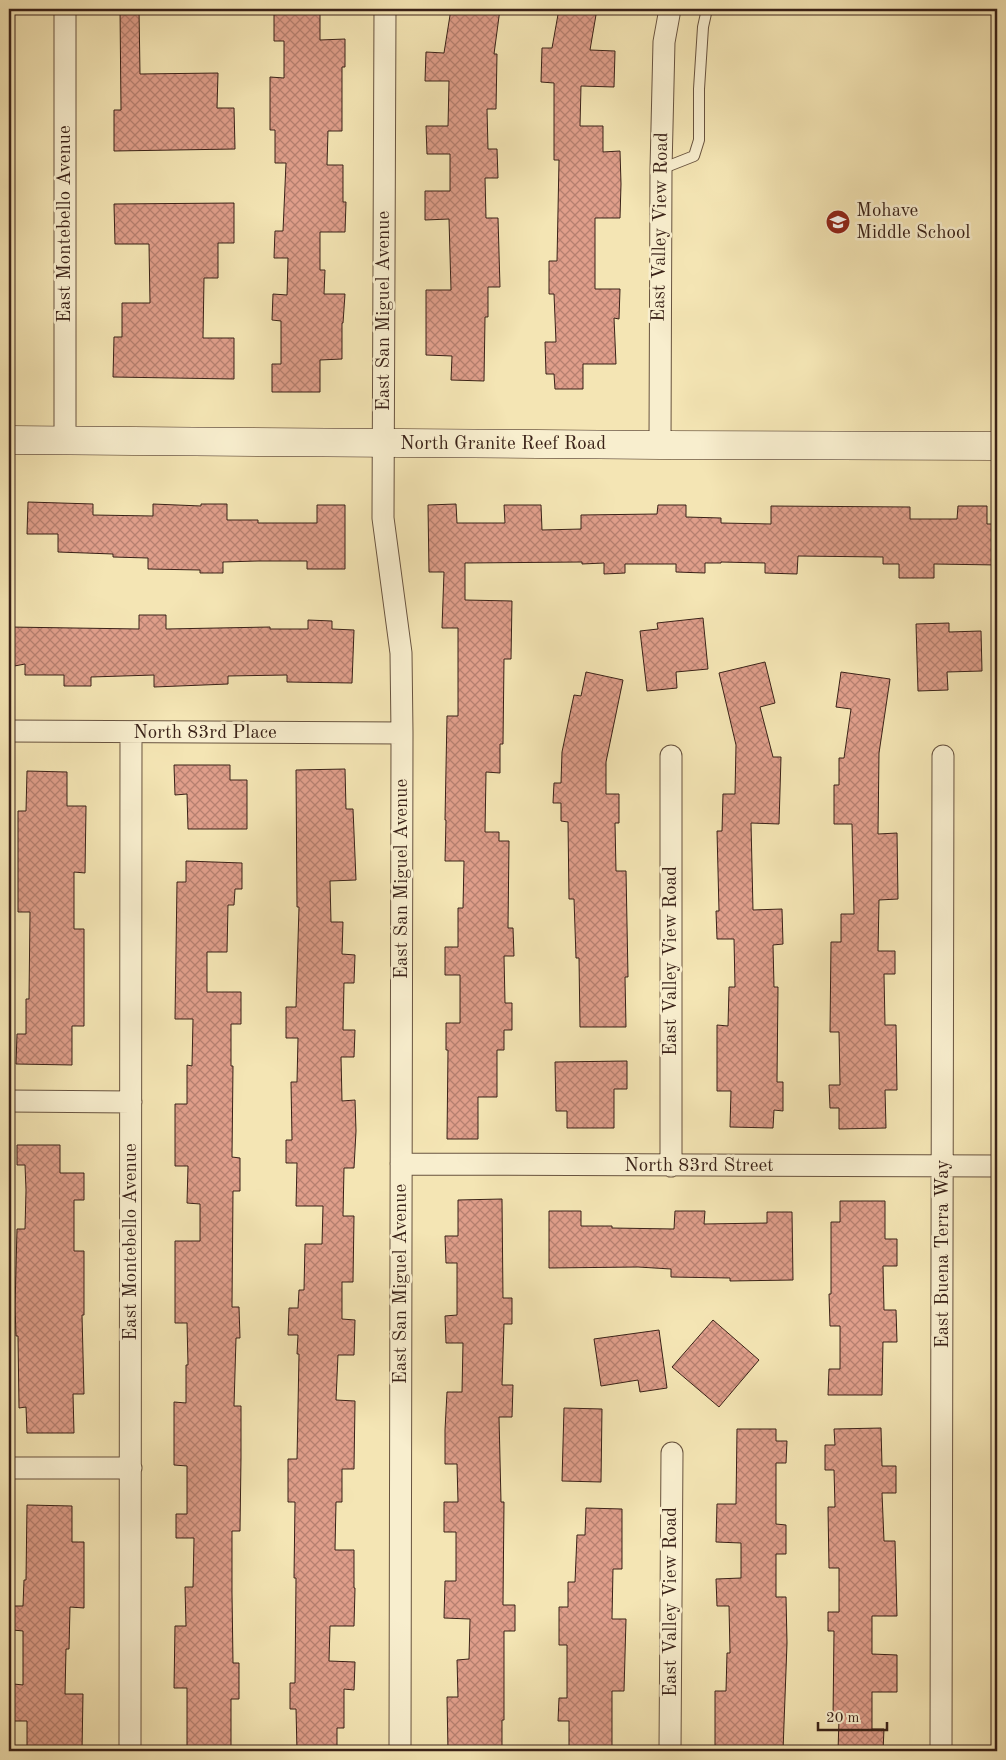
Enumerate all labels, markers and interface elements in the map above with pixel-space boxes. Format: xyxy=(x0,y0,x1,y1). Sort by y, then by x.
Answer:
street label: East Montebello Avenue xyxy=(56,125,75,323)
street label: East Valley View Road xyxy=(650,132,672,322)
place label: Mohave Middle School xyxy=(856,202,970,243)
school or university icon: Mohave Middle School xyxy=(825,209,851,235)
street label: East San Miguel Avenue xyxy=(375,211,394,411)
street label: North Granite Reef Road xyxy=(400,435,606,454)
street label: North 83rd Place xyxy=(133,724,277,743)
street label: East San Miguel Avenue xyxy=(393,779,412,979)
street label: East Valley View Road xyxy=(662,866,681,1056)
street label: East Montebello Avenue xyxy=(122,1143,141,1341)
street label: North 83rd Street xyxy=(624,1157,774,1176)
street label: East Buena Terra Way xyxy=(934,1160,953,1348)
street label: East San Miguel Avenue xyxy=(392,1184,411,1384)
street label: East Valley View Road xyxy=(662,1507,681,1697)
scale bar xyxy=(818,1700,887,1732)
text: 20 m xyxy=(826,1711,860,1726)

